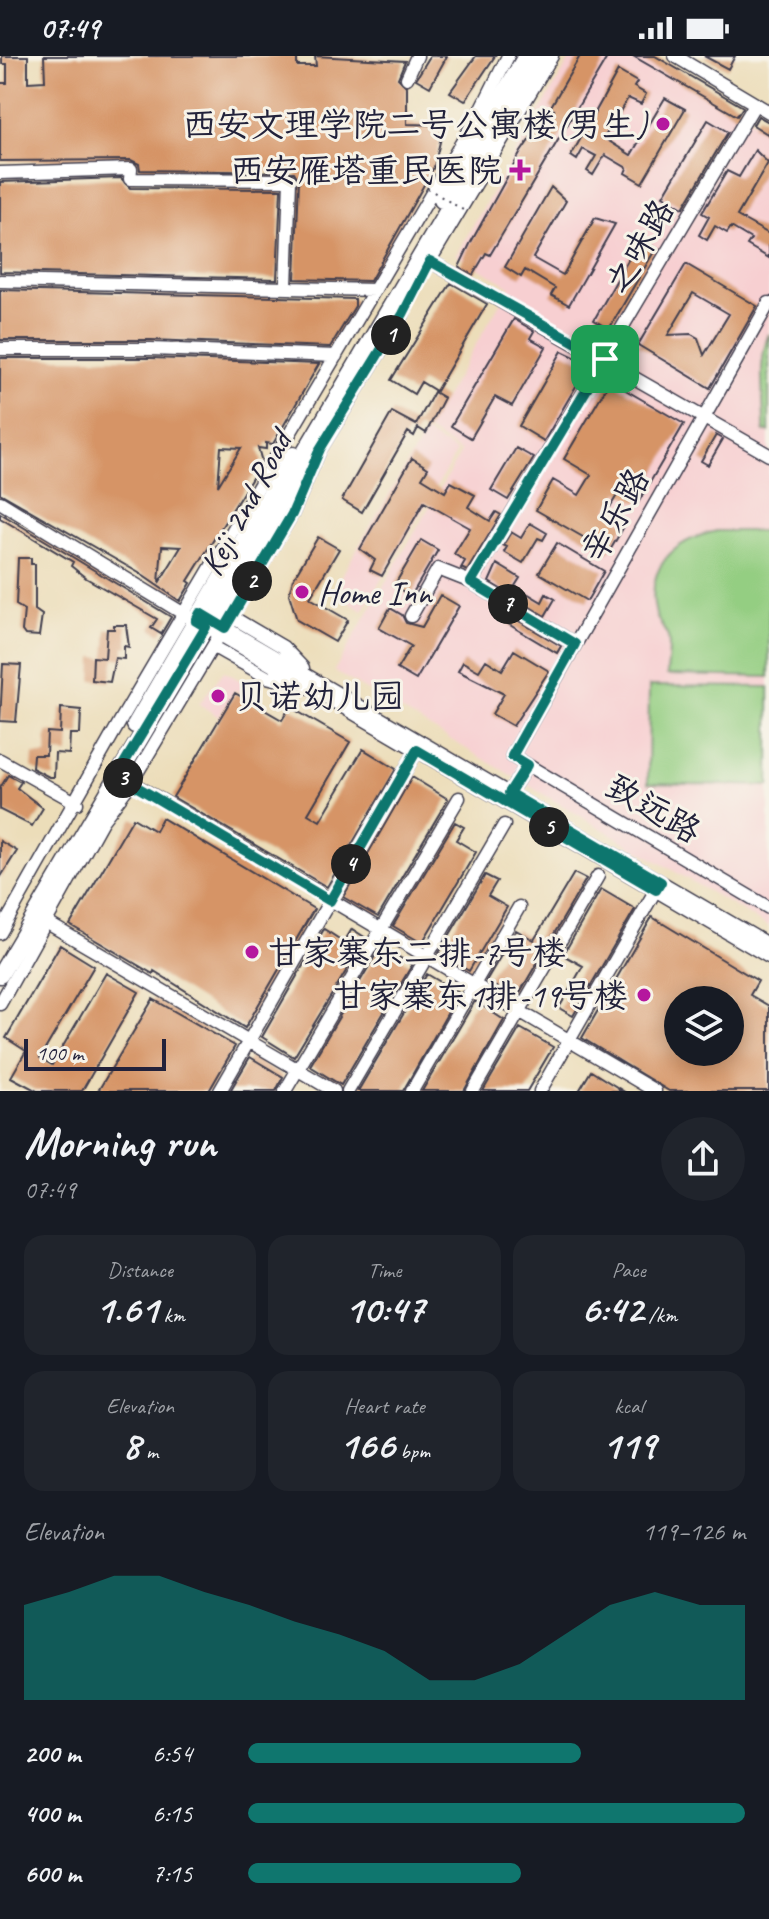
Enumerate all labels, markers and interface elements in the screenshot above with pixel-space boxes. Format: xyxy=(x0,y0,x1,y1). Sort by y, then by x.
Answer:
text: 07:49 xyxy=(40,9,99,47)
place label: 西安文理学院二号公寓楼(男生) xyxy=(183,103,649,146)
marker: 西安文理学院二号公寓楼(男生) xyxy=(654,115,672,133)
place label: 西安雁塔重民医院 xyxy=(230,149,502,192)
marker: 西安雁塔重民医院 xyxy=(509,159,531,181)
street label: 之味路 xyxy=(595,191,684,301)
pin: 1 xyxy=(371,315,411,355)
text: 1 xyxy=(386,321,396,349)
pin xyxy=(571,325,639,393)
icon: arrive xyxy=(583,337,627,381)
street label: Keji 2nd Road xyxy=(190,424,300,582)
street label: 辛乐路 xyxy=(572,460,659,570)
pin: 2 xyxy=(232,561,272,601)
place label: Home Inn xyxy=(318,571,433,614)
marker: Home Inn xyxy=(293,583,311,601)
pin: 7 xyxy=(488,584,528,624)
text: 7 xyxy=(503,590,513,618)
place label: 贝诺幼儿园 xyxy=(234,675,404,718)
marker: 贝诺幼儿园 xyxy=(209,687,227,705)
pin: 3 xyxy=(103,758,143,798)
text: 3 xyxy=(118,764,128,792)
street label: 致远路 xyxy=(599,764,709,853)
pin: 5 xyxy=(529,807,569,847)
text: 5 xyxy=(544,813,554,841)
pin: 4 xyxy=(331,844,371,884)
text: 4 xyxy=(346,850,356,878)
place label: 甘家寨东二排-7号楼 xyxy=(268,931,566,974)
marker: 甘家寨东二排-7号楼 xyxy=(243,943,261,961)
place label: 甘家寨东1排-19号楼 xyxy=(333,974,628,1017)
marker: 甘家寨东1排-19号楼 xyxy=(635,986,653,1004)
map controls xyxy=(664,986,744,1066)
button: layers xyxy=(664,986,744,1066)
scale bar xyxy=(24,1035,166,1071)
text: 100 m xyxy=(36,1039,83,1067)
text: Morning run xyxy=(24,1115,216,1170)
button: share xyxy=(661,1117,745,1201)
text: 07:49 xyxy=(24,1173,76,1206)
text: Distance xyxy=(107,1256,173,1284)
text: Time xyxy=(368,1256,401,1284)
text: Pace xyxy=(612,1256,646,1284)
text: 1.61 xyxy=(95,1284,158,1334)
text: 10:47 xyxy=(345,1284,424,1334)
text: 6:42 xyxy=(580,1284,643,1334)
text: km xyxy=(158,1301,185,1329)
text: /km xyxy=(643,1301,677,1329)
text: Elevation xyxy=(106,1392,174,1420)
text: Heart rate xyxy=(344,1392,425,1420)
text: kcal xyxy=(614,1392,643,1420)
text: 8 xyxy=(122,1420,140,1470)
text: 166 xyxy=(339,1420,395,1470)
text: 119 xyxy=(602,1420,656,1470)
text: m xyxy=(140,1437,158,1465)
text: bpm xyxy=(395,1437,430,1465)
text: Elevation xyxy=(24,1515,104,1548)
text: 119–126 m xyxy=(642,1515,745,1548)
text: 200 m xyxy=(24,1737,80,1770)
text: 6:54 xyxy=(152,1737,192,1770)
text: 400 m xyxy=(24,1797,80,1830)
text: 6:15 xyxy=(152,1797,192,1830)
text: 600 m xyxy=(24,1857,81,1890)
text: 7:15 xyxy=(152,1857,192,1890)

